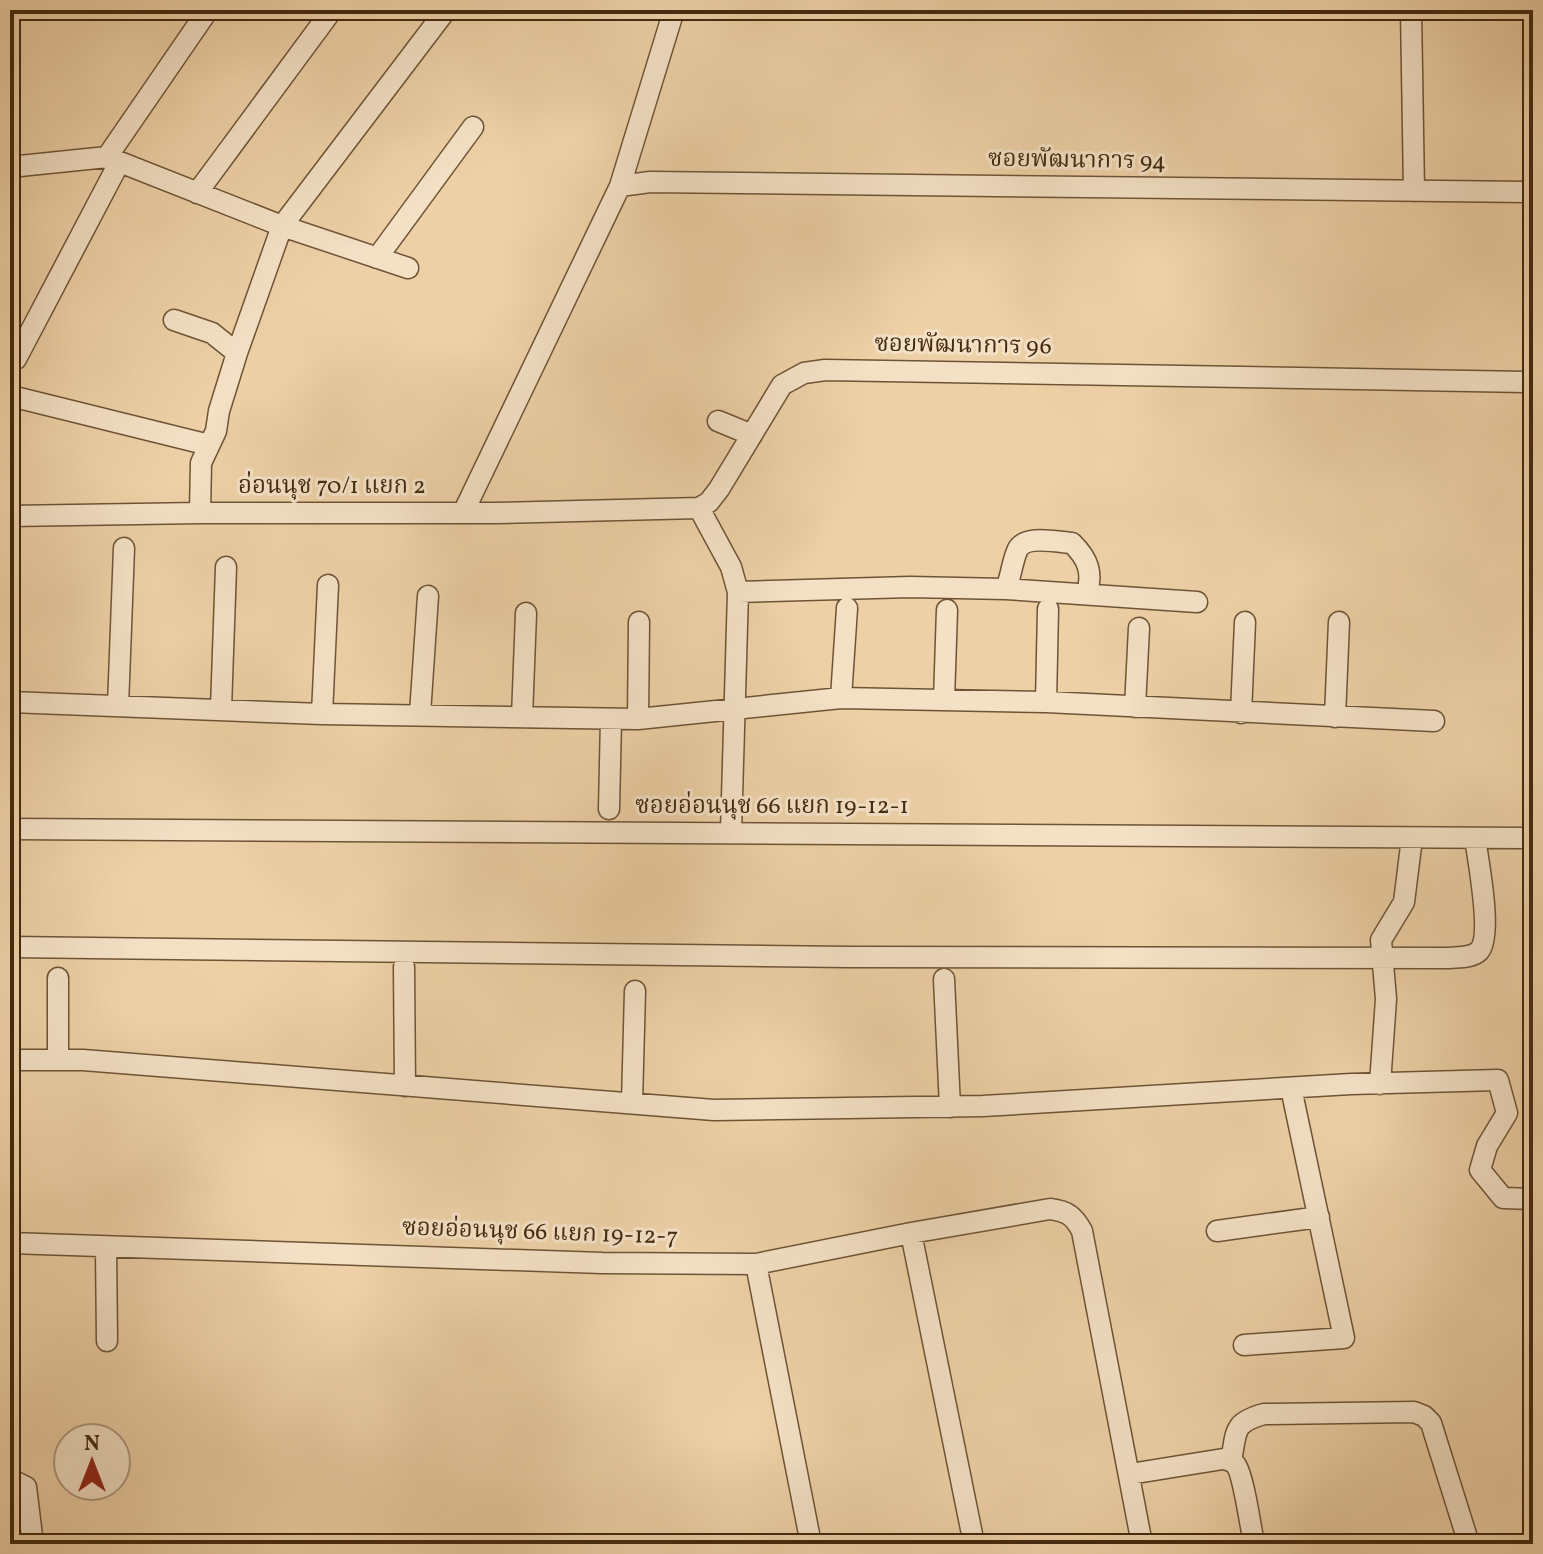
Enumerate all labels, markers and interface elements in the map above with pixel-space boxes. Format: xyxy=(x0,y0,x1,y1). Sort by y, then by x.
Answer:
street label: ซอยพัฒนาการ 94 xyxy=(988,142,1166,180)
street label: ซอยพัฒนาการ 96 xyxy=(874,327,1052,365)
street label: อ่อนนุช 70/1 แยก 2 xyxy=(238,470,426,504)
street label: ซอยอ่อนนุช 66 แยก 19-12-1 xyxy=(635,790,909,824)
street label: ซอยอ่อนนุช 66 แยก 19-12-7 xyxy=(401,1211,679,1255)
north arrow xyxy=(52,1422,132,1502)
text: N xyxy=(84,1429,100,1460)

